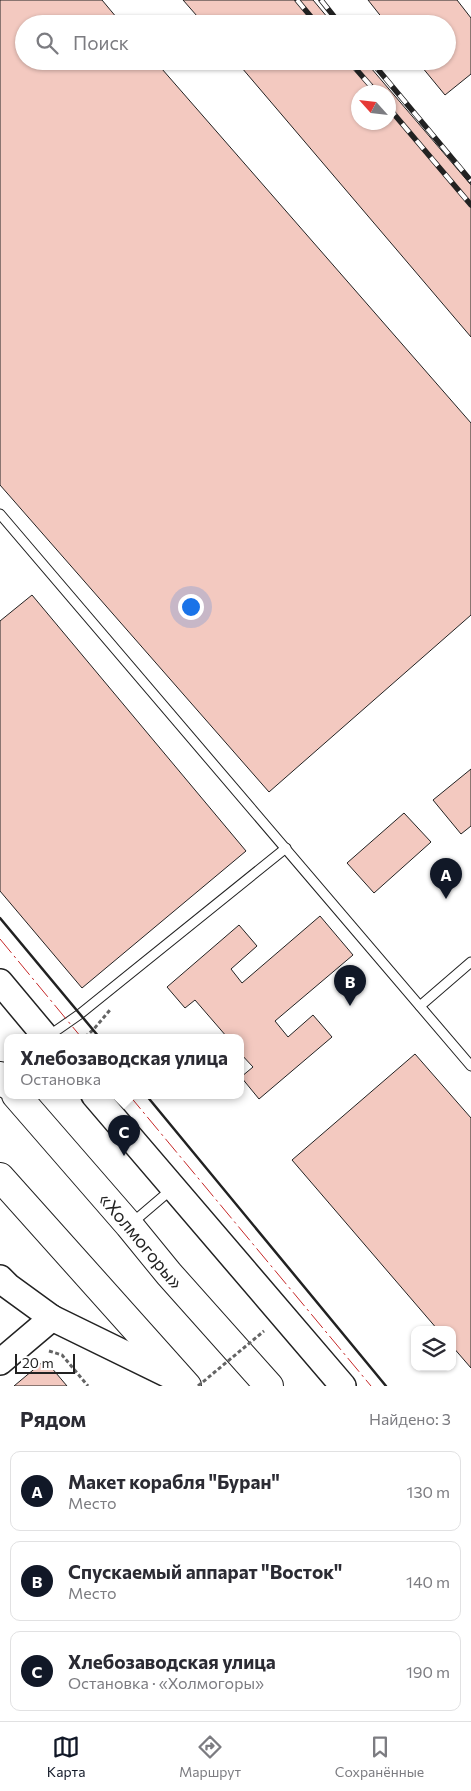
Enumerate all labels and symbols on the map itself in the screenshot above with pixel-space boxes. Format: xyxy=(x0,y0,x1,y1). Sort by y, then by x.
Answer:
north arrow xyxy=(351,85,396,130)
your location xyxy=(178,594,204,620)
pin: A xyxy=(430,858,462,899)
pin: B xyxy=(334,965,366,1006)
pin: C xyxy=(108,1115,140,1156)
street label: «Холмогоры» xyxy=(95,1188,188,1293)
scale bar xyxy=(15,1351,75,1374)

